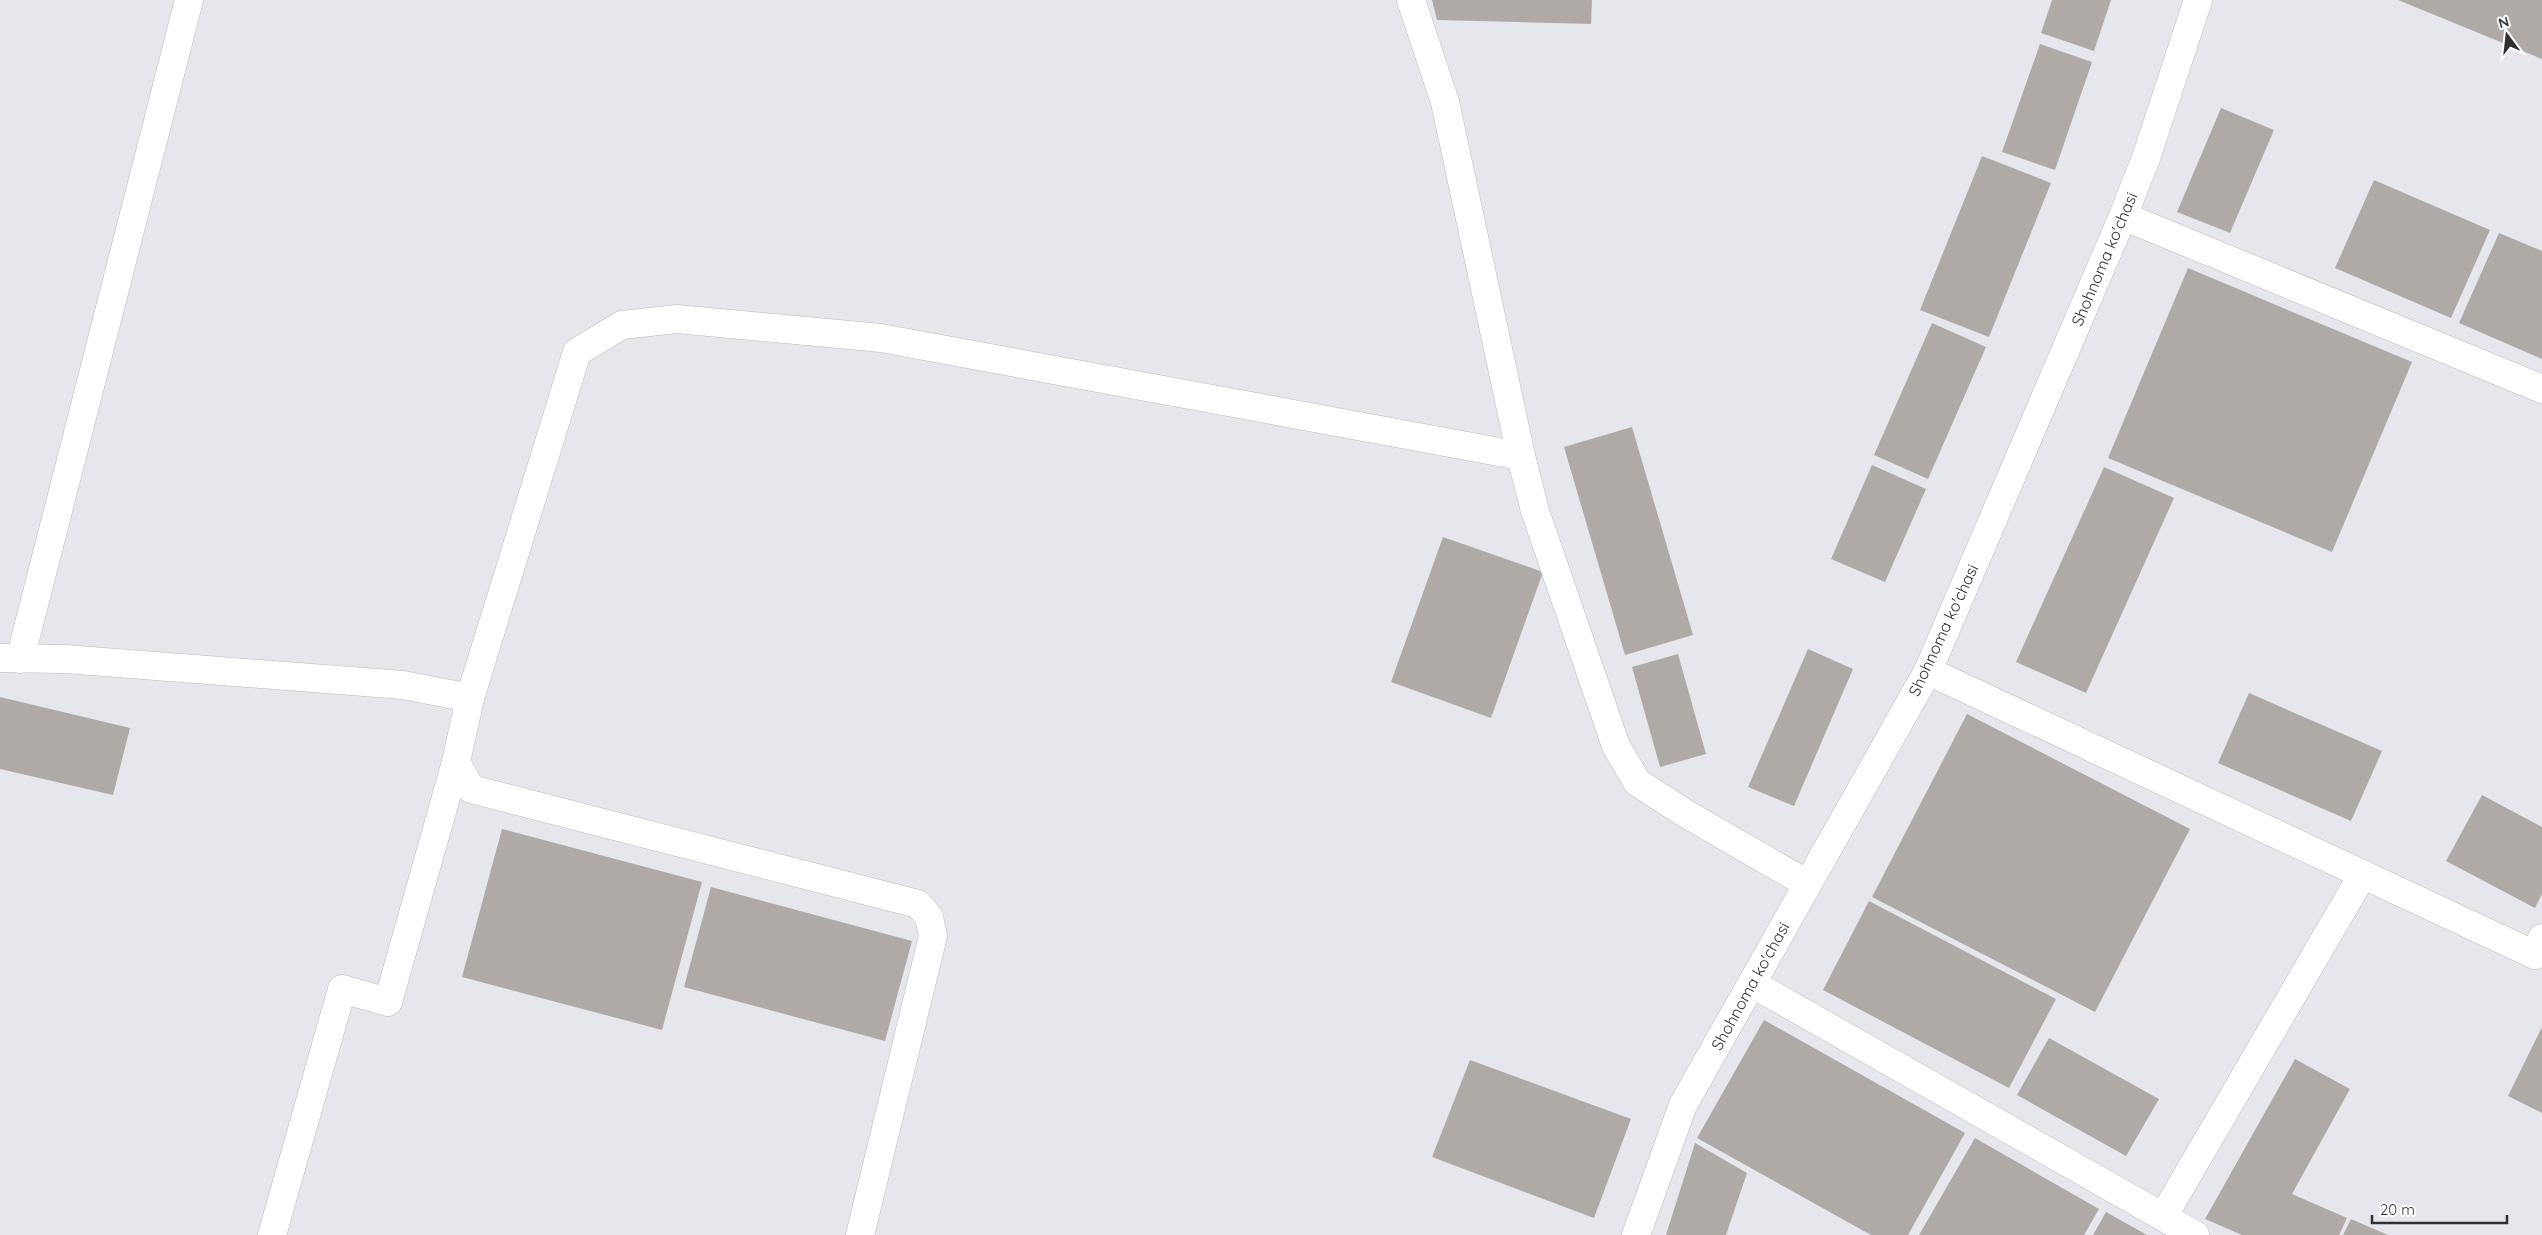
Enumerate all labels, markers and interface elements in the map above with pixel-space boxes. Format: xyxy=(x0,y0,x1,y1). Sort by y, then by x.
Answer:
north arrow xyxy=(2482,10,2532,60)
text: N xyxy=(2496,12,2511,32)
street label: Shohnoma ko'chasi xyxy=(2067,189,2141,329)
street label: Shohnoma ko'chasi xyxy=(1904,561,1982,699)
street label: Shohnoma ko'chasi xyxy=(1706,918,1794,1054)
scale bar xyxy=(2372,1192,2507,1224)
text: 20 m xyxy=(2380,1200,2415,1219)

